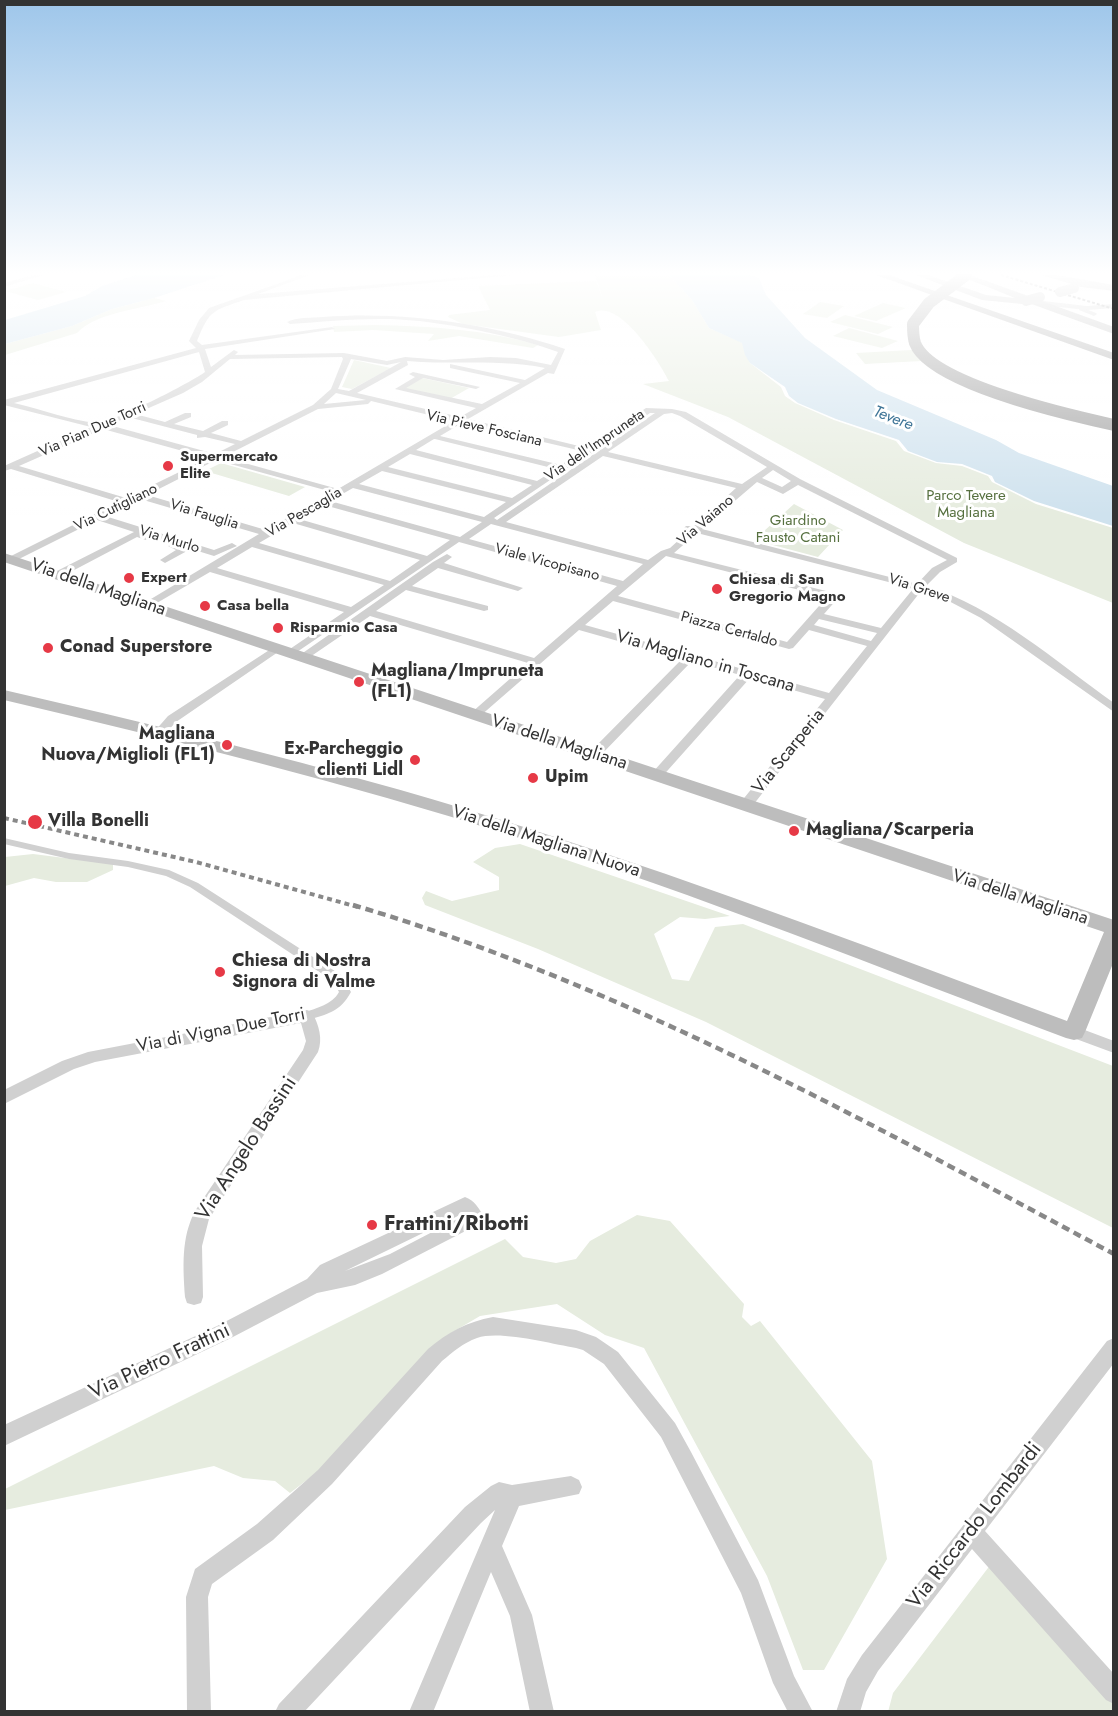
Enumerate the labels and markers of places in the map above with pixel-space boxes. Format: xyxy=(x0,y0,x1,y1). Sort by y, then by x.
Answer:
place label: Supermercato Elite xyxy=(180,448,278,483)
marker: Supermercato Elite xyxy=(161,459,175,473)
place label: Expert xyxy=(141,569,187,587)
marker: Expert xyxy=(122,571,136,585)
place label: Chiesa di San Gregorio Magno xyxy=(729,571,845,606)
marker: Chiesa di San Gregorio Magno xyxy=(710,582,724,596)
place label: Casa bella xyxy=(217,597,289,615)
marker: Casa bella xyxy=(198,599,212,613)
place label: Risparmio Casa xyxy=(290,619,398,637)
marker: Risparmio Casa xyxy=(271,621,285,635)
place label: Conad Superstore xyxy=(60,637,212,659)
marker: Conad Superstore xyxy=(41,641,55,655)
place label: Magliana/Impruneta (FL1) xyxy=(371,661,544,704)
marker: Magliana/Impruneta (FL1) xyxy=(352,675,366,689)
place label: Magliana Nuova/Miglioli (FL1) xyxy=(41,724,215,766)
marker: Magliana Nuova/Miglioli (FL1) xyxy=(220,738,234,752)
place label: Ex-Parcheggio clienti Lidl xyxy=(284,739,403,782)
marker: Ex-Parcheggio clienti Lidl xyxy=(408,753,422,767)
place label: Upim xyxy=(545,767,588,789)
marker: Upim xyxy=(526,771,540,785)
place label: Villa Bonelli xyxy=(48,811,149,833)
marker: Villa Bonelli xyxy=(26,813,44,831)
place label: Magliana/Scarperia xyxy=(806,820,974,842)
marker: Magliana/Scarperia xyxy=(787,824,801,838)
place label: Chiesa di Nostra Signora di Valme xyxy=(232,951,375,994)
marker: Chiesa di Nostra Signora di Valme xyxy=(213,965,227,979)
place label: Frattini/Ribotti xyxy=(384,1212,529,1238)
marker: Frattini/Ribotti xyxy=(365,1218,379,1232)

